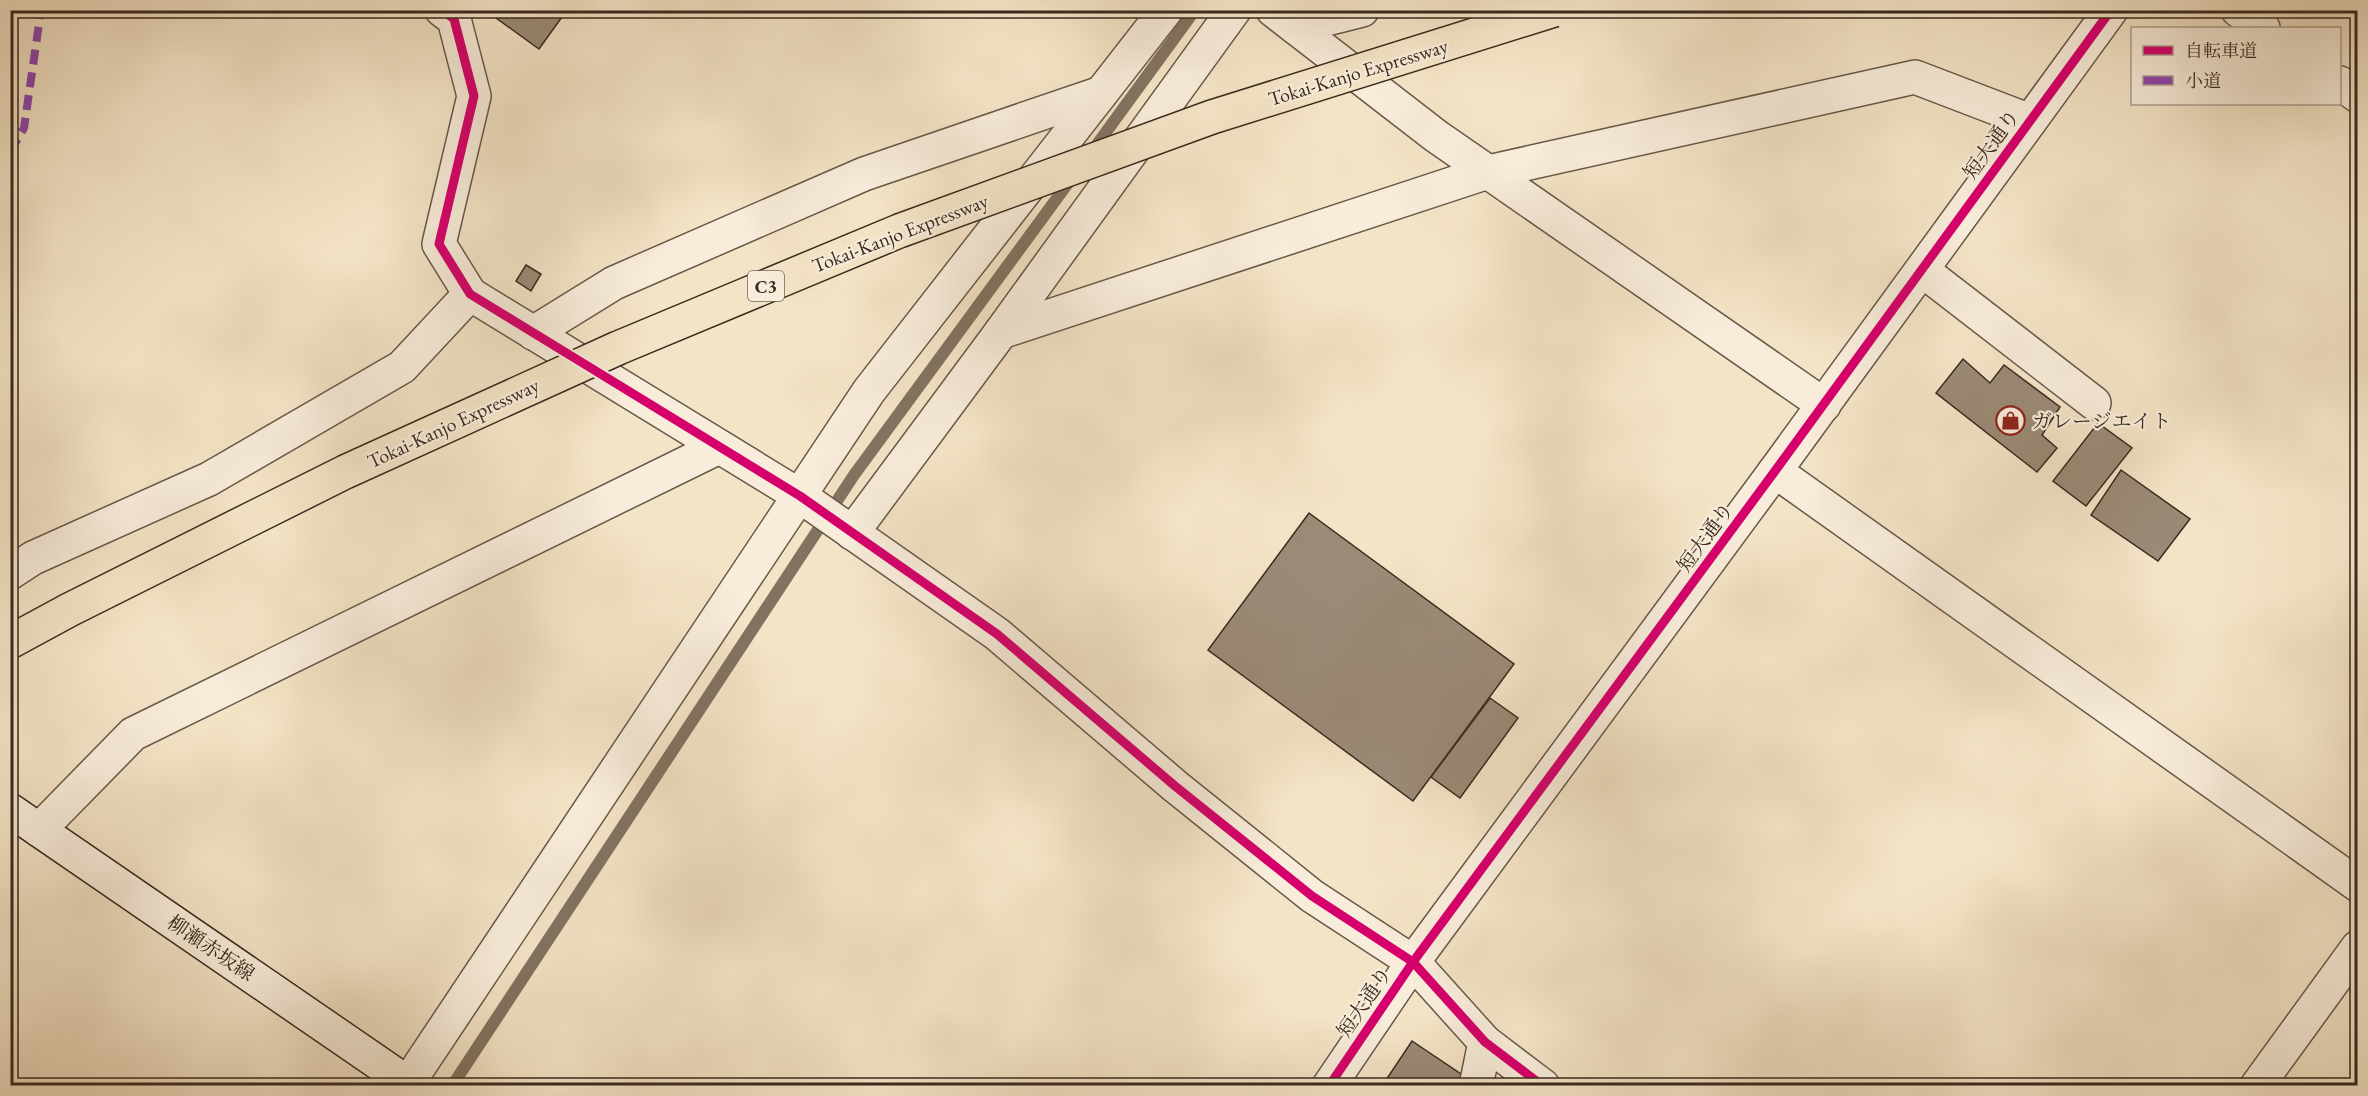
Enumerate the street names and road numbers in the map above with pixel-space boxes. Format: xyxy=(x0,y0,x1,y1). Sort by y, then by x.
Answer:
street label: Tokai-Kanjo Expressway xyxy=(1265,32,1451,112)
street label: 短大通り xyxy=(1957,104,2025,184)
street label: Tokai-Kanjo Expressway xyxy=(808,187,992,279)
road number: C3 xyxy=(748,271,784,301)
street label: Tokai-Kanjo Expressway xyxy=(363,372,543,474)
street label: 短大通り xyxy=(1671,497,1739,577)
street label: 柳瀬赤坂線 xyxy=(162,909,260,987)
street label: 短大通り xyxy=(1331,962,1397,1042)

